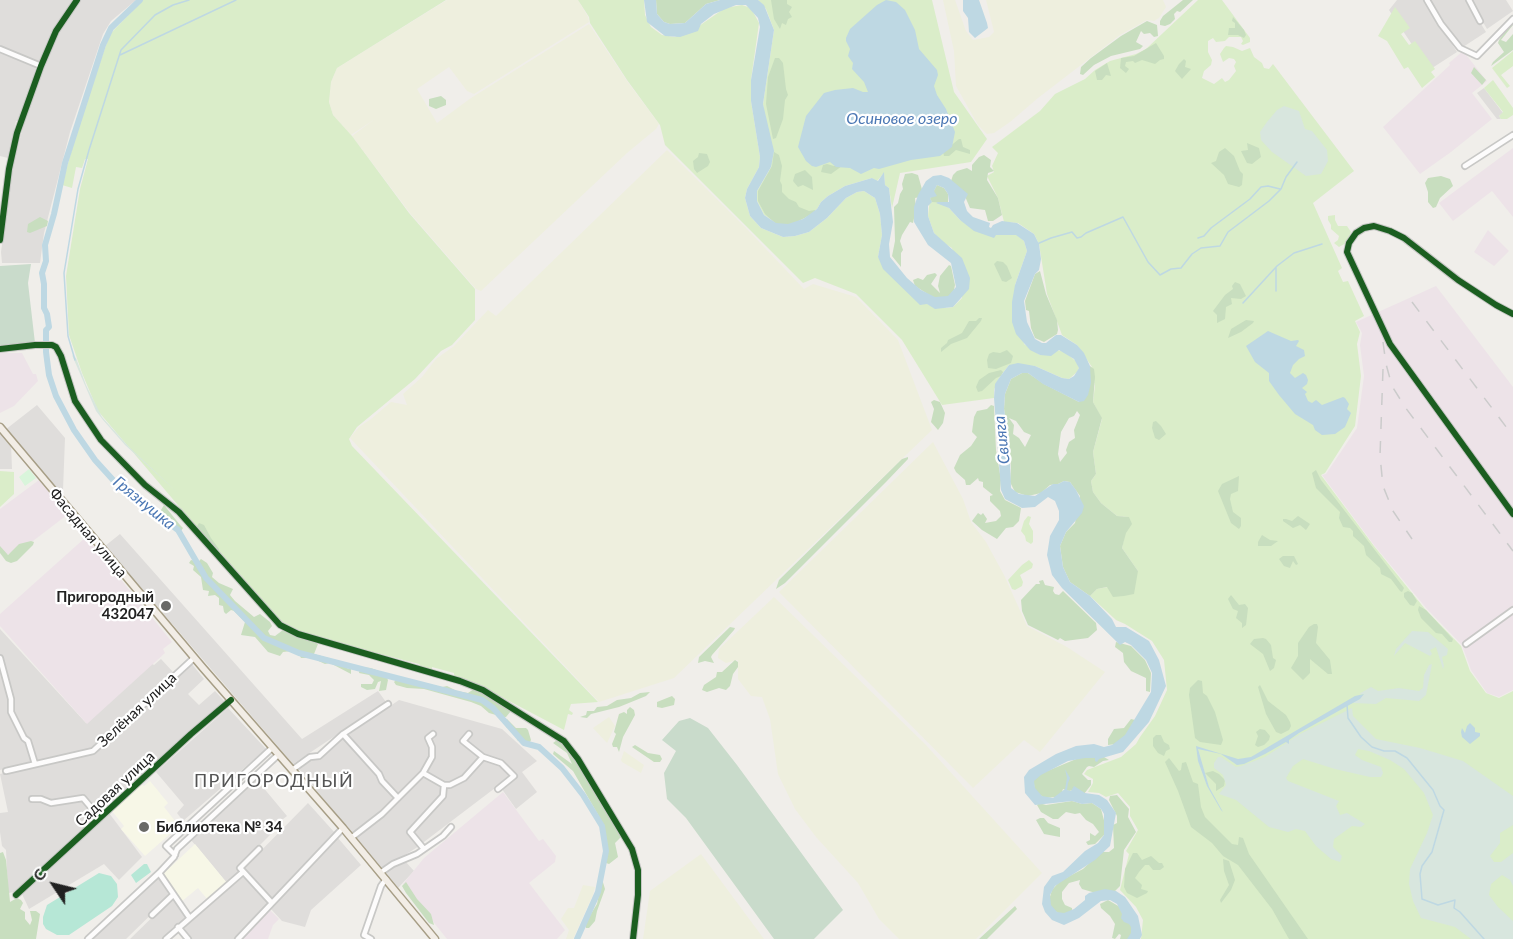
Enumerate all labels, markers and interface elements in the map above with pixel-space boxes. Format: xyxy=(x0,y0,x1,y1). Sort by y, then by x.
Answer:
water label: Осиновое озеро xyxy=(846,109,958,129)
water label: Свияга xyxy=(990,415,1014,465)
water label: Грязнушка xyxy=(109,472,179,534)
street label: Фасадная улица xyxy=(45,485,131,581)
place label: Пригородный 432047 xyxy=(56,588,154,623)
marker: Пригородный 432047 xyxy=(159,599,173,613)
street label: Зелёная улица xyxy=(94,669,180,751)
street label: Садовая улица xyxy=(71,748,159,830)
district label: ПРИГОРОДНЫЙ xyxy=(194,770,354,792)
place label: Библиотека № 34 xyxy=(156,818,282,836)
marker: Библиотека № 34 xyxy=(137,820,151,834)
north arrow xyxy=(24,855,84,915)
text: С xyxy=(28,865,50,884)

